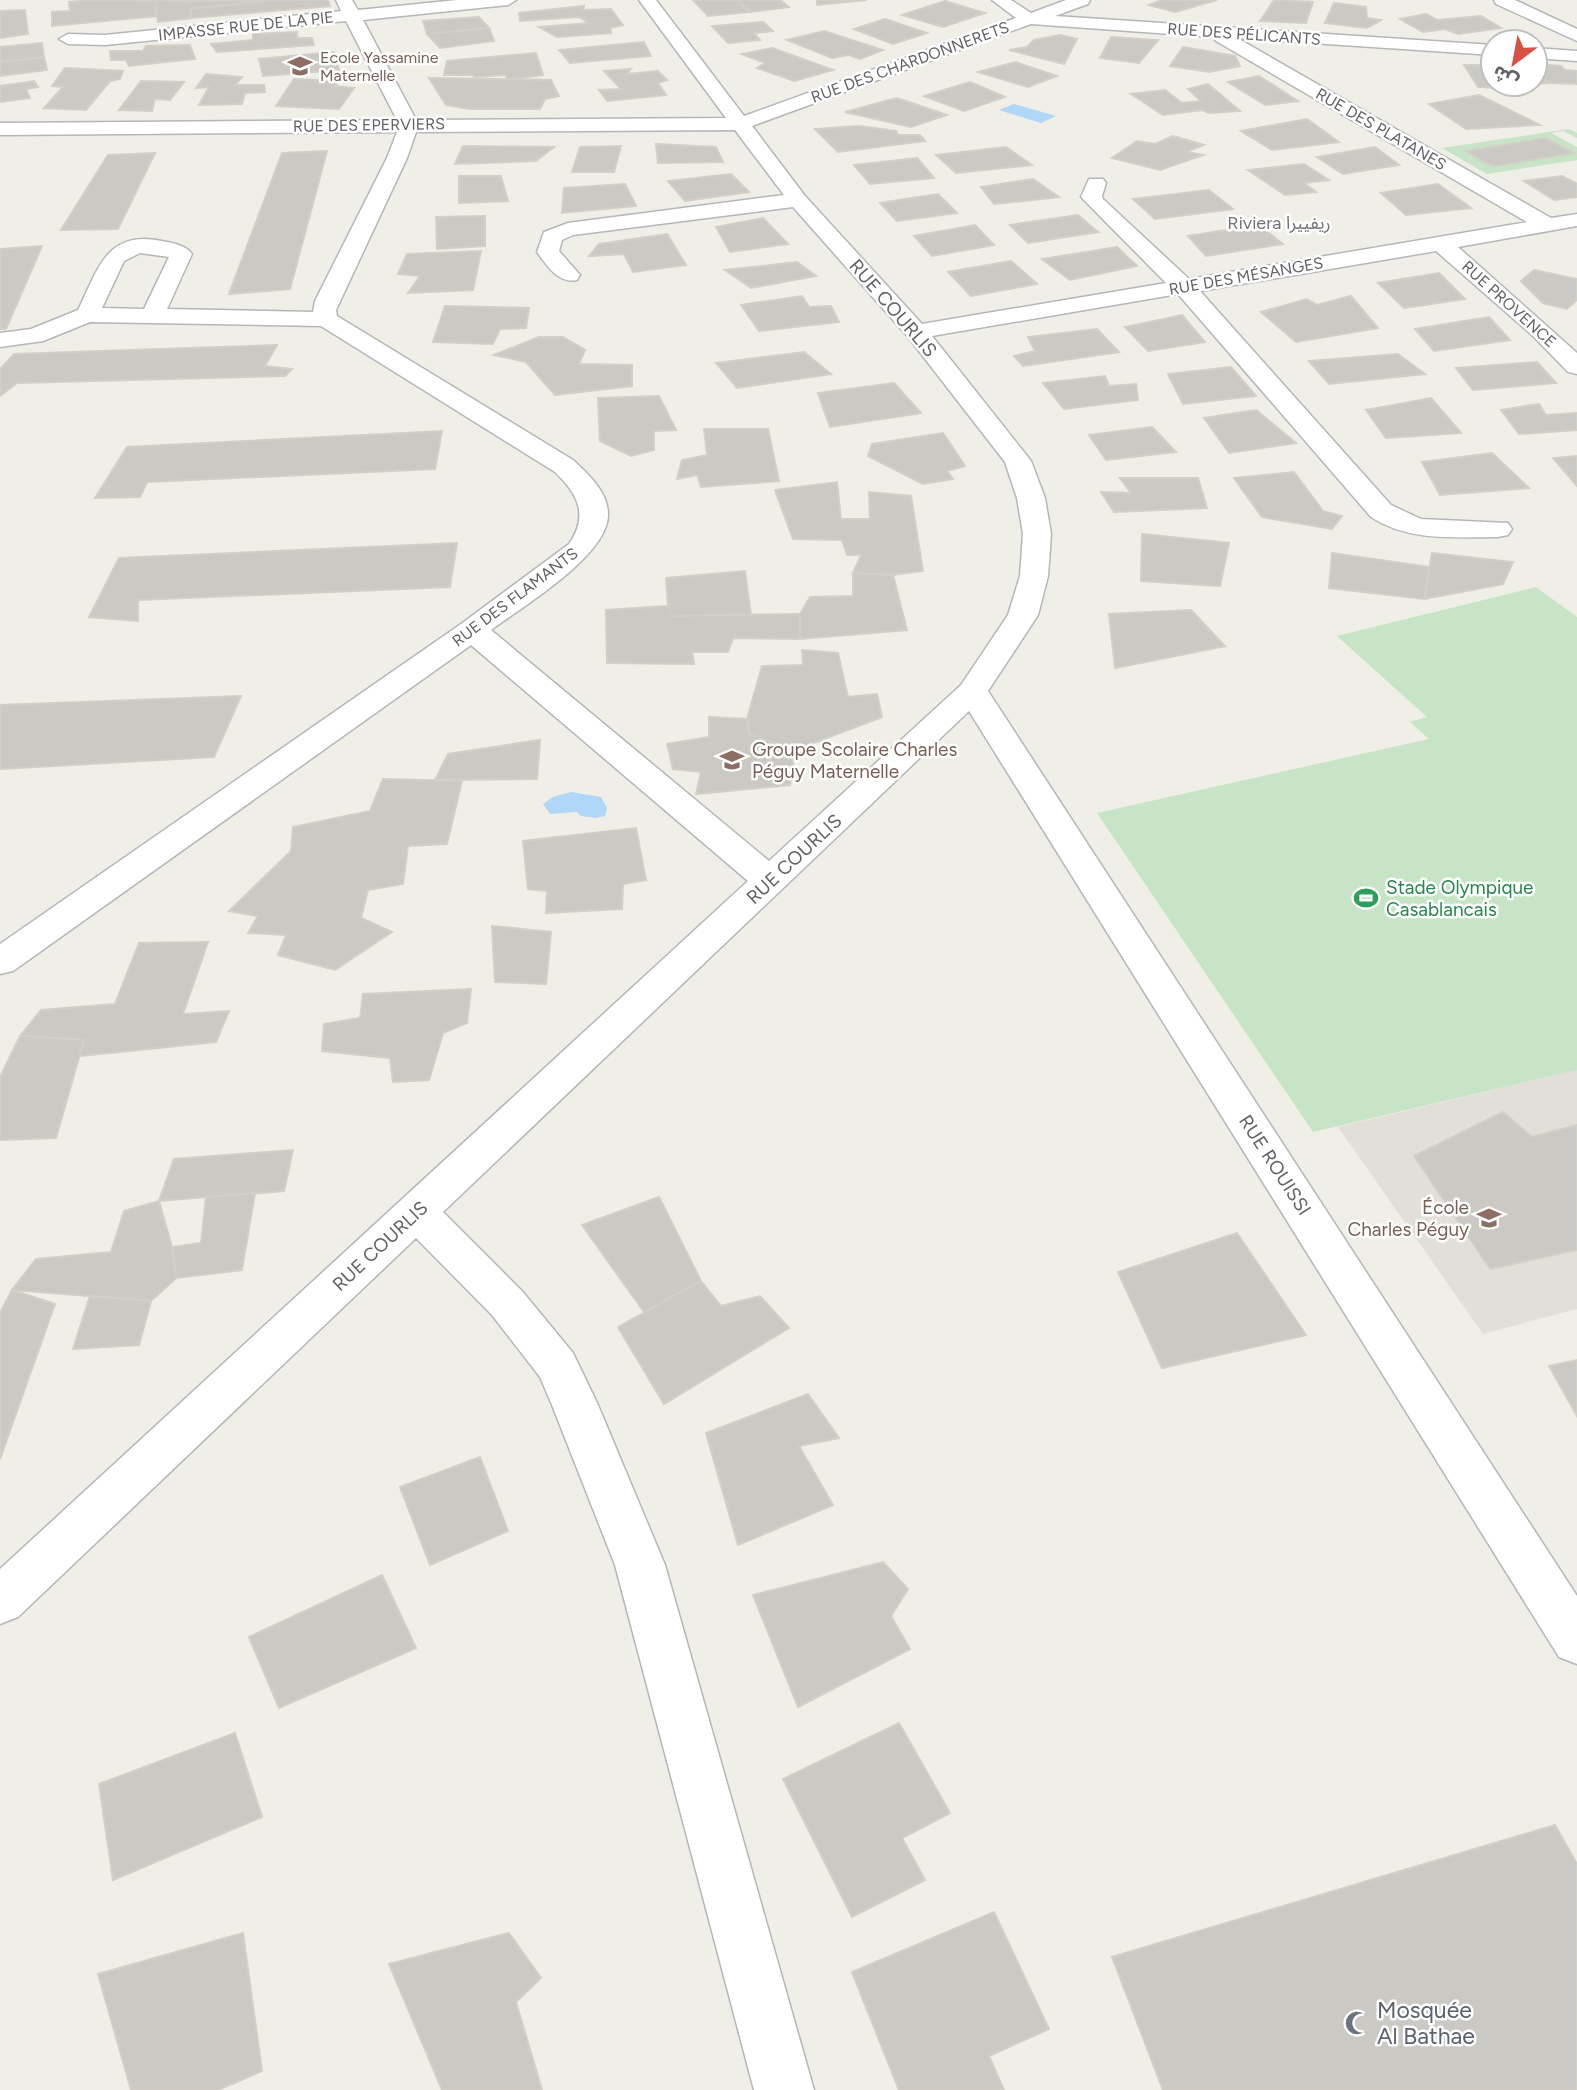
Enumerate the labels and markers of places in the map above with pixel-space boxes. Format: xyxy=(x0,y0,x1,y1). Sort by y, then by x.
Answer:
place label: Ecole Yassamine Maternelle xyxy=(320,48,439,85)
school or university icon: Ecole Yassamine Maternelle xyxy=(286,52,314,80)
place label: Groupe Scolaire Charles Péguy Maternelle xyxy=(752,738,957,783)
school or university icon: Groupe Scolaire Charles Péguy Maternelle xyxy=(718,746,746,774)
place label: Stade Olympique Casablancais xyxy=(1386,876,1533,921)
sports icon: Stade Olympique Casablancais xyxy=(1352,884,1380,912)
place label: École Charles Péguy xyxy=(1348,1196,1469,1241)
school or university icon: École Charles Péguy xyxy=(1475,1204,1503,1232)
place label: Mosquée Al Bathae xyxy=(1377,1996,1475,2050)
mosque icon: Mosquée Al Bathae xyxy=(1343,2009,1371,2037)

